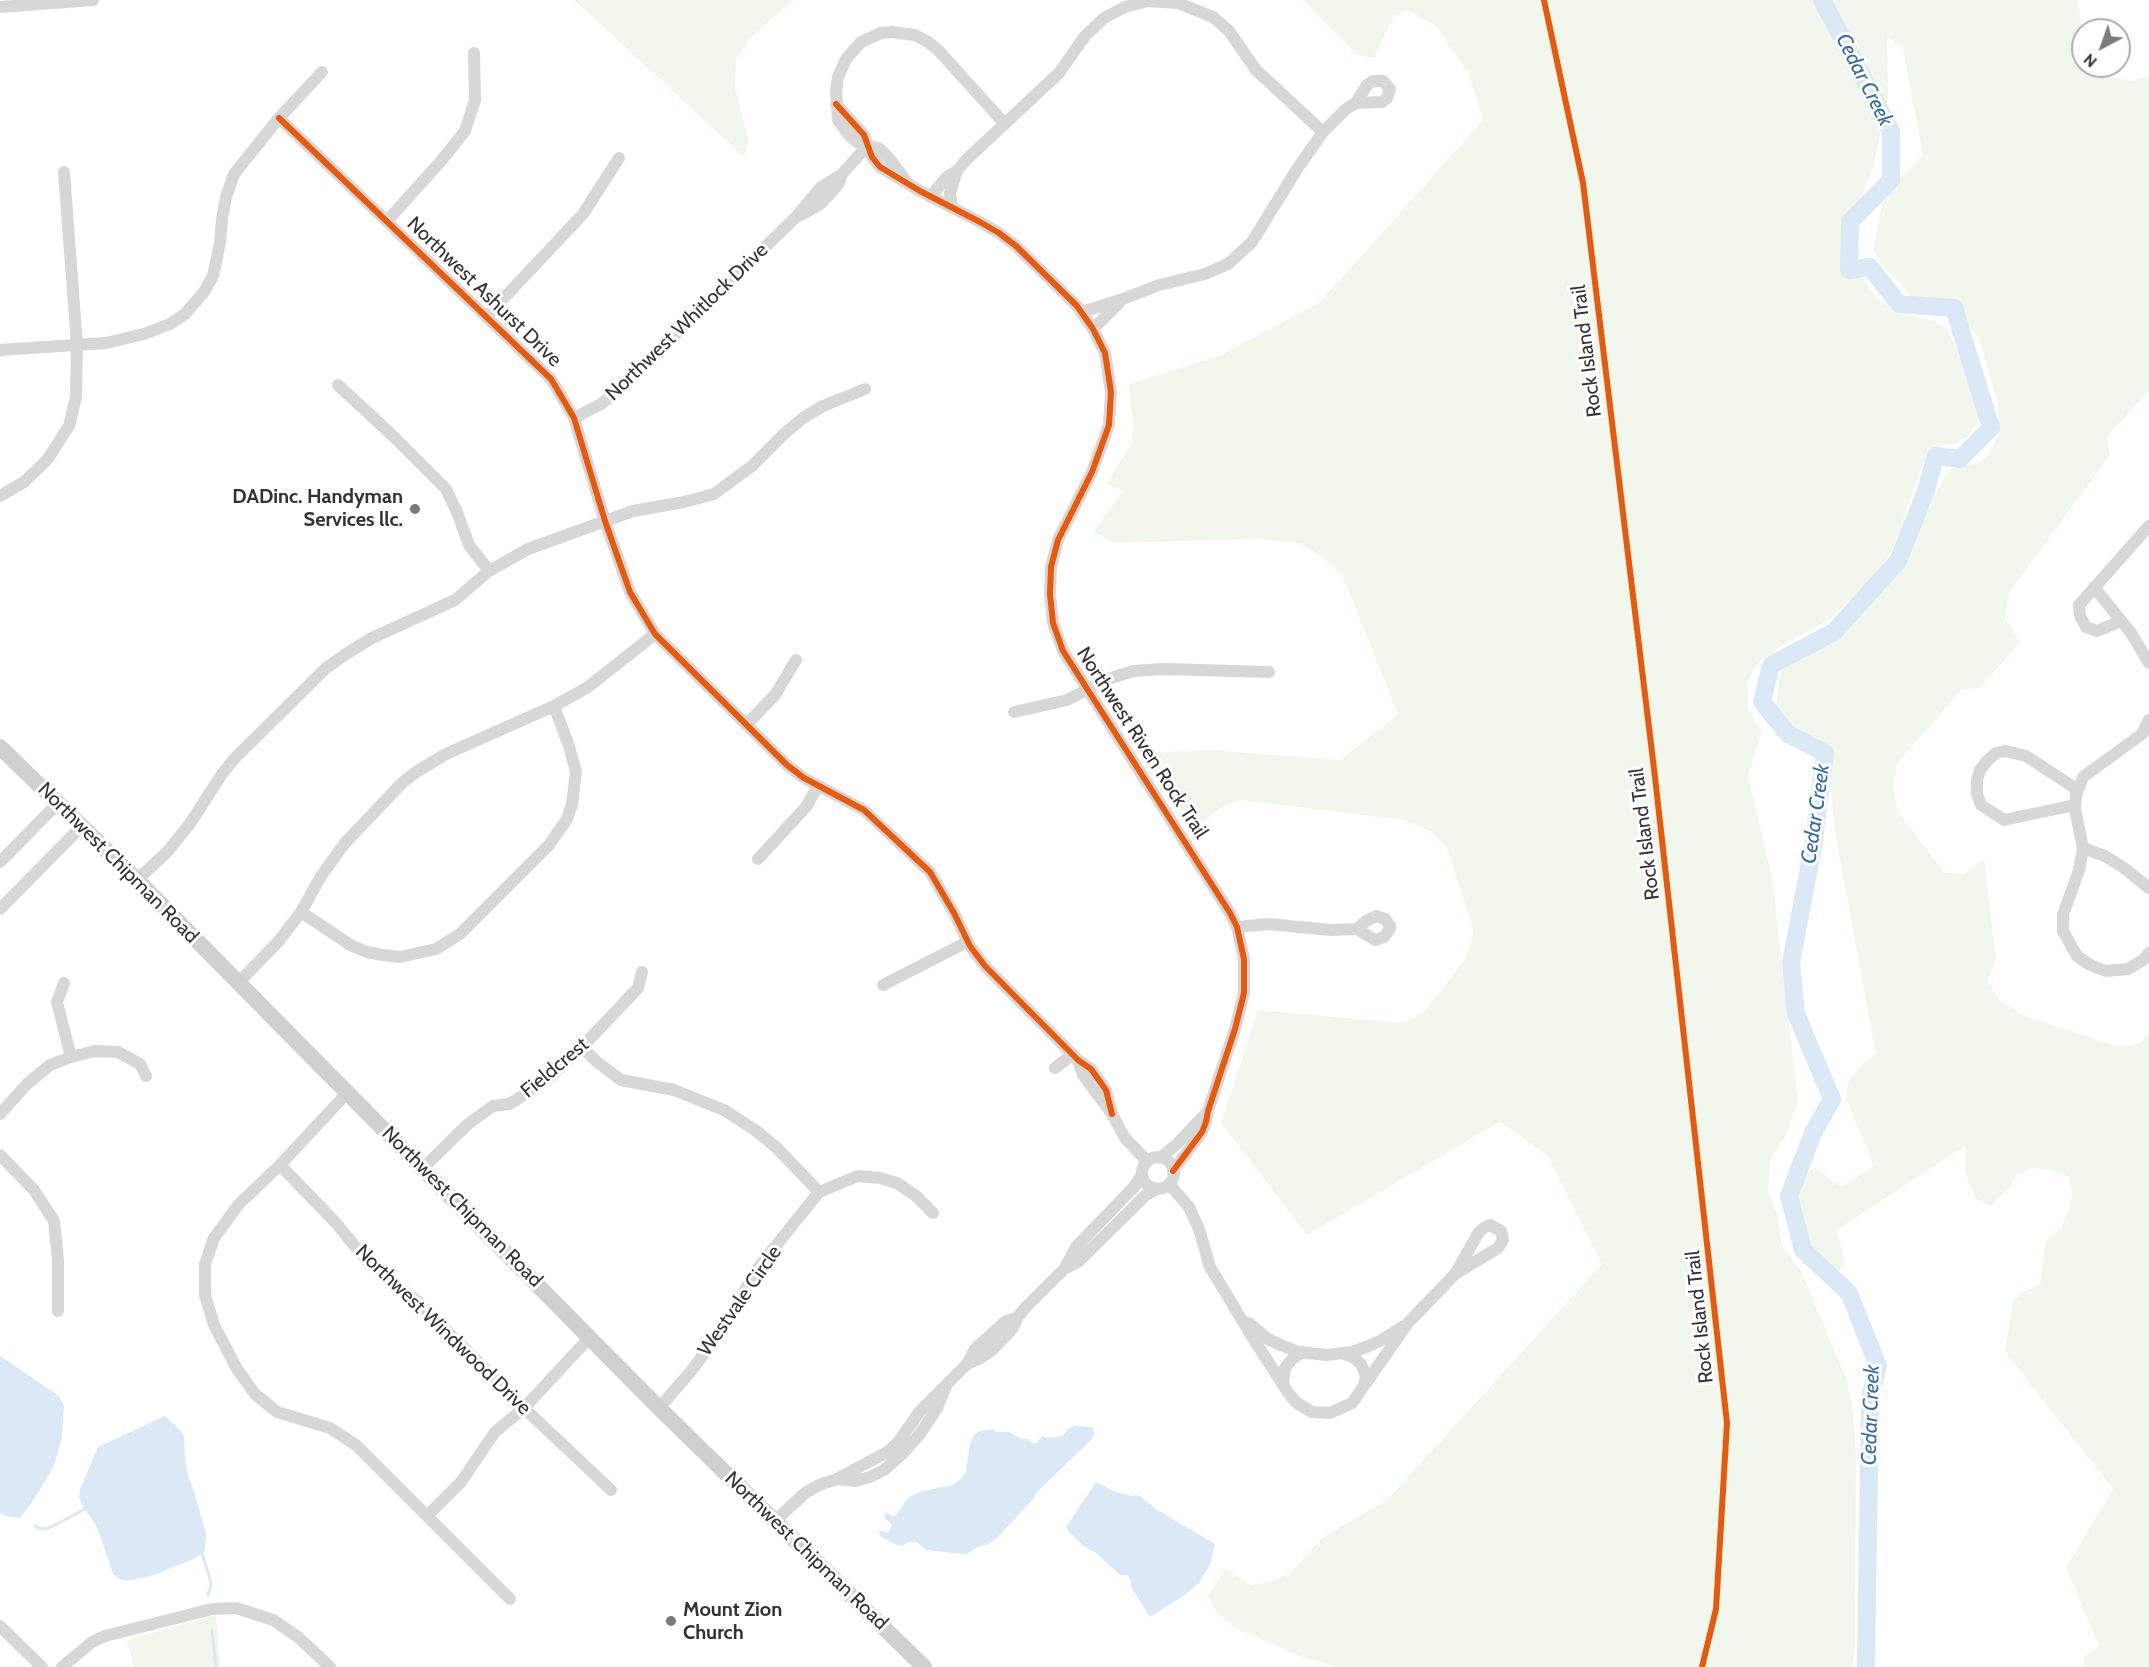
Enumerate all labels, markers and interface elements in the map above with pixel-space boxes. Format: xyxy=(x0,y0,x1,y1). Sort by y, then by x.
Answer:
north arrow xyxy=(2071,18,2131,78)
water label: Cedar Creek xyxy=(1830,30,1898,130)
text: N xyxy=(2080,50,2101,71)
street label: Northwest Ashurst Drive xyxy=(402,212,566,372)
street label: Northwest Whitlock Drive xyxy=(601,238,773,406)
street label: Rock Island Trail xyxy=(1567,283,1607,419)
place label: DADinc. Handyman Services llc. xyxy=(232,485,403,532)
marker: DADinc. Handyman Services llc. xyxy=(408,502,422,516)
street label: Northwest Riven Rock Trail xyxy=(1071,643,1213,843)
water label: Cedar Creek xyxy=(1797,762,1835,866)
street label: Rock Island Trail xyxy=(1625,766,1665,902)
street label: Northwest Chipman Road xyxy=(33,778,203,948)
street label: Fieldcrest xyxy=(516,1033,594,1103)
street label: Northwest Chipman Road xyxy=(377,1122,547,1292)
street label: Northwest Windwood Drive xyxy=(350,1240,536,1420)
street label: Westvale Circle xyxy=(693,1241,787,1361)
street label: Rock Island Trail xyxy=(1681,1250,1719,1384)
water label: Cedar Creek xyxy=(1857,1364,1885,1466)
street label: Northwest Chipman Road xyxy=(719,1467,893,1635)
place label: Mount Zion Church xyxy=(683,1598,782,1645)
marker: Mount Zion Church xyxy=(664,1614,678,1628)

